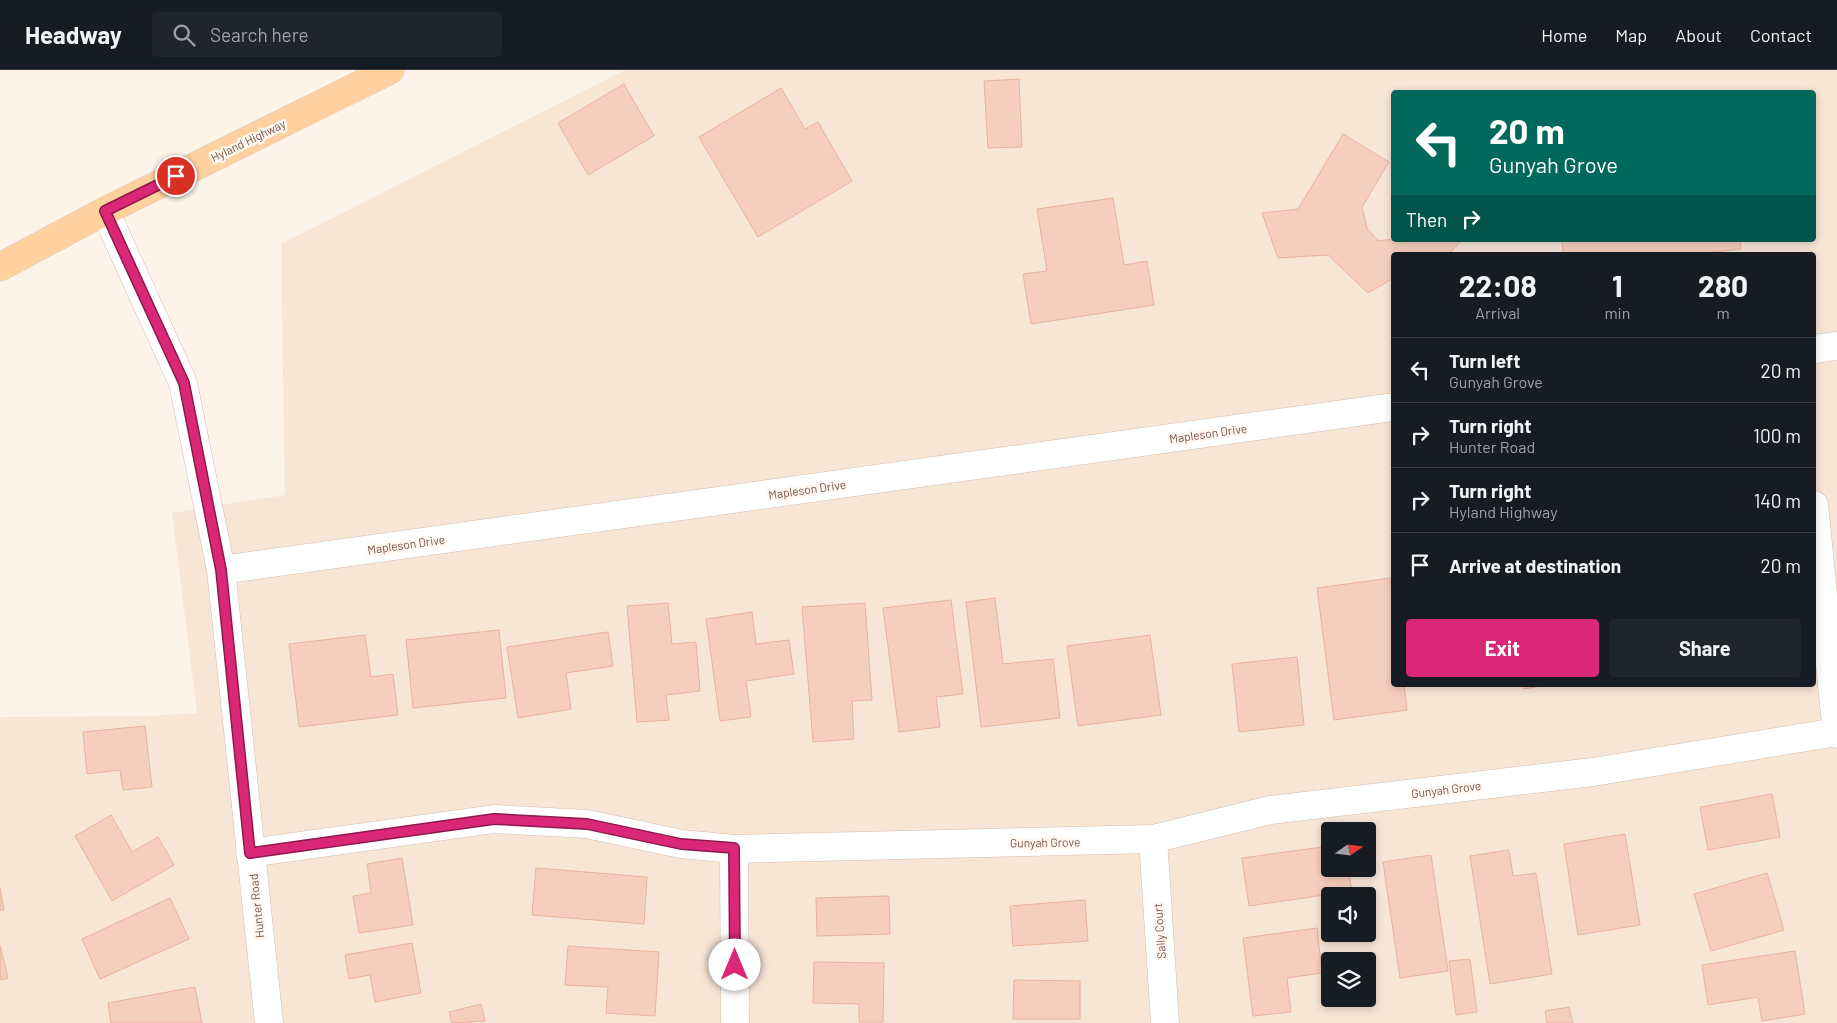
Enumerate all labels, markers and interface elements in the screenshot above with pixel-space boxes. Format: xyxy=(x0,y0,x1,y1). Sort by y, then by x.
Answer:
search box xyxy=(152,12,502,57)
text: Headway xyxy=(25,20,122,49)
icon: search xyxy=(170,21,198,49)
text: Search here xyxy=(210,23,309,46)
text: Home xyxy=(1541,24,1587,46)
text: Map xyxy=(1615,24,1647,46)
text: About xyxy=(1675,24,1722,46)
text: Contact xyxy=(1750,24,1812,46)
text: 20 m xyxy=(1489,109,1565,151)
icon: left xyxy=(1406,110,1471,175)
street label: Hyland Highway xyxy=(208,116,288,164)
text: Gunyah Grove xyxy=(1489,151,1618,177)
pin xyxy=(155,155,197,197)
icon: arrive xyxy=(162,162,190,190)
icon: right xyxy=(1457,205,1485,233)
text: Then xyxy=(1406,208,1447,231)
text: 22:08 xyxy=(1459,267,1537,303)
text: 1 xyxy=(1612,267,1623,303)
text: 280 xyxy=(1698,267,1748,303)
text: Arrival xyxy=(1475,303,1520,322)
text: min xyxy=(1604,303,1630,322)
text: m xyxy=(1717,303,1730,322)
text: Turn left xyxy=(1449,349,1520,372)
icon: left xyxy=(1406,356,1434,384)
text: 20 m xyxy=(1761,359,1801,382)
text: Gunyah Grove xyxy=(1449,372,1543,391)
text: Turn right xyxy=(1449,414,1531,437)
street label: Mapleson Drive xyxy=(1168,421,1248,445)
icon: right xyxy=(1406,421,1434,449)
text: 100 m xyxy=(1753,424,1801,447)
text: Hunter Road xyxy=(1449,437,1535,456)
street label: Mapleson Drive xyxy=(767,477,847,501)
text: Turn right xyxy=(1449,479,1531,502)
icon: right xyxy=(1406,486,1434,514)
text: 140 m xyxy=(1754,489,1801,512)
text: Hyland Highway xyxy=(1449,502,1558,521)
street label: Mapleson Drive xyxy=(366,532,446,556)
icon: arrive xyxy=(1406,551,1434,579)
text: Arrive at destination xyxy=(1449,554,1621,577)
text: 20 m xyxy=(1761,554,1801,577)
button: Exit xyxy=(1406,619,1599,677)
button: Share xyxy=(1609,619,1801,677)
street label: Gunyah Grove xyxy=(1410,778,1482,800)
north arrow xyxy=(1321,822,1376,878)
map controls xyxy=(1321,822,1376,1007)
street label: Gunyah Grove xyxy=(1010,834,1080,850)
street label: Hunter Road xyxy=(246,873,266,939)
button: sound xyxy=(1321,887,1376,942)
street label: Sally Court xyxy=(1150,903,1168,959)
position arrow xyxy=(708,938,760,990)
button: layers xyxy=(1321,952,1376,1007)

